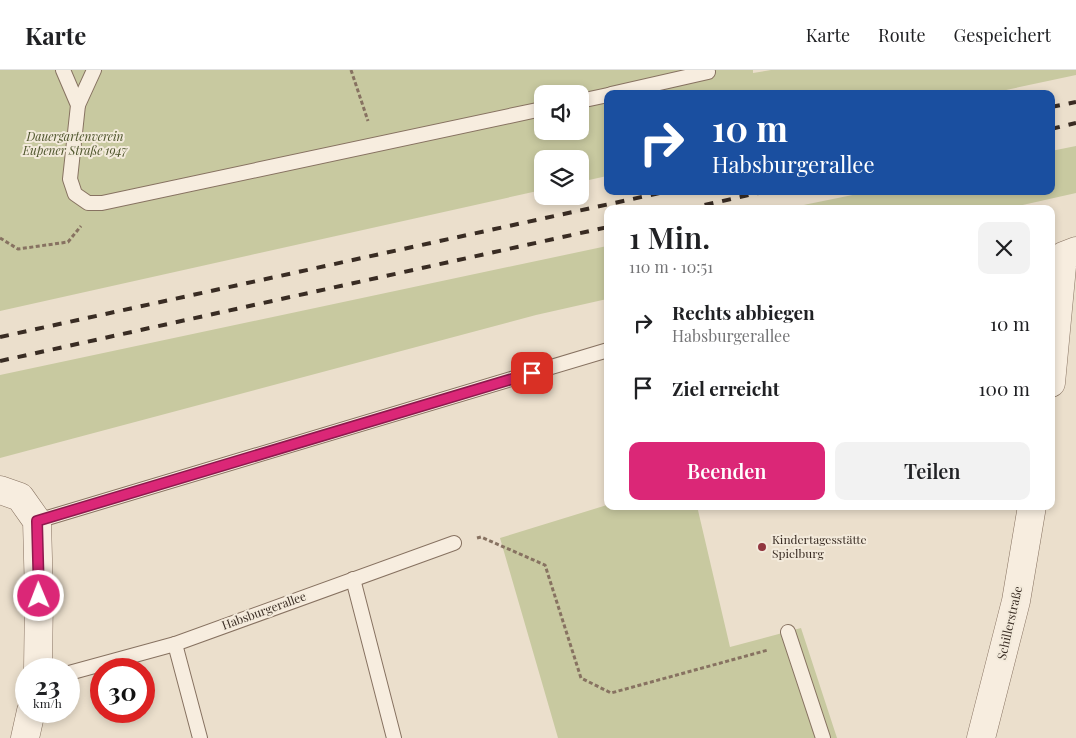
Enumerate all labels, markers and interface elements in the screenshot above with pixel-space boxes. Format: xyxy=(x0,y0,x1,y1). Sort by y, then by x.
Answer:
text: Karte xyxy=(25,19,86,51)
text: Karte xyxy=(806,23,850,47)
text: Route xyxy=(878,23,926,47)
text: Gespeichert xyxy=(954,23,1051,47)
map controls xyxy=(534,85,589,205)
button: sound xyxy=(534,85,589,140)
text: 10 m xyxy=(712,104,788,151)
icon: right xyxy=(629,110,694,175)
park label: Dauergartenverein Eupener Straße 1947 xyxy=(22,128,128,158)
text: Habsburgerallee xyxy=(712,149,875,179)
button: layers xyxy=(534,150,589,205)
text: 1 Min. xyxy=(629,217,710,257)
button: close xyxy=(978,222,1030,274)
text: 110 m · 10:51 xyxy=(629,256,713,277)
text: Rechts abbiegen xyxy=(672,299,815,325)
icon: right xyxy=(629,309,657,337)
text: 10 m xyxy=(990,310,1030,336)
text: Habsburgerallee xyxy=(672,325,790,346)
pin xyxy=(511,352,553,394)
icon: arrive xyxy=(518,359,546,387)
icon: arrive xyxy=(629,374,657,402)
text: Ziel erreicht xyxy=(672,375,780,401)
text: 100 m xyxy=(979,375,1030,401)
button: Beenden xyxy=(629,442,825,500)
button: Teilen xyxy=(835,442,1030,500)
place label: Kindertagesstätte Spielburg xyxy=(772,531,866,561)
marker: Kindertagesstätte Spielburg xyxy=(756,541,768,553)
position arrow xyxy=(12,569,64,621)
street label: Schillerstraße xyxy=(993,584,1025,661)
street label: Habsburgerallee xyxy=(219,587,308,633)
speed limit sign: 30 xyxy=(90,658,155,723)
text: 23 xyxy=(35,668,60,701)
text: km/h xyxy=(33,695,62,711)

